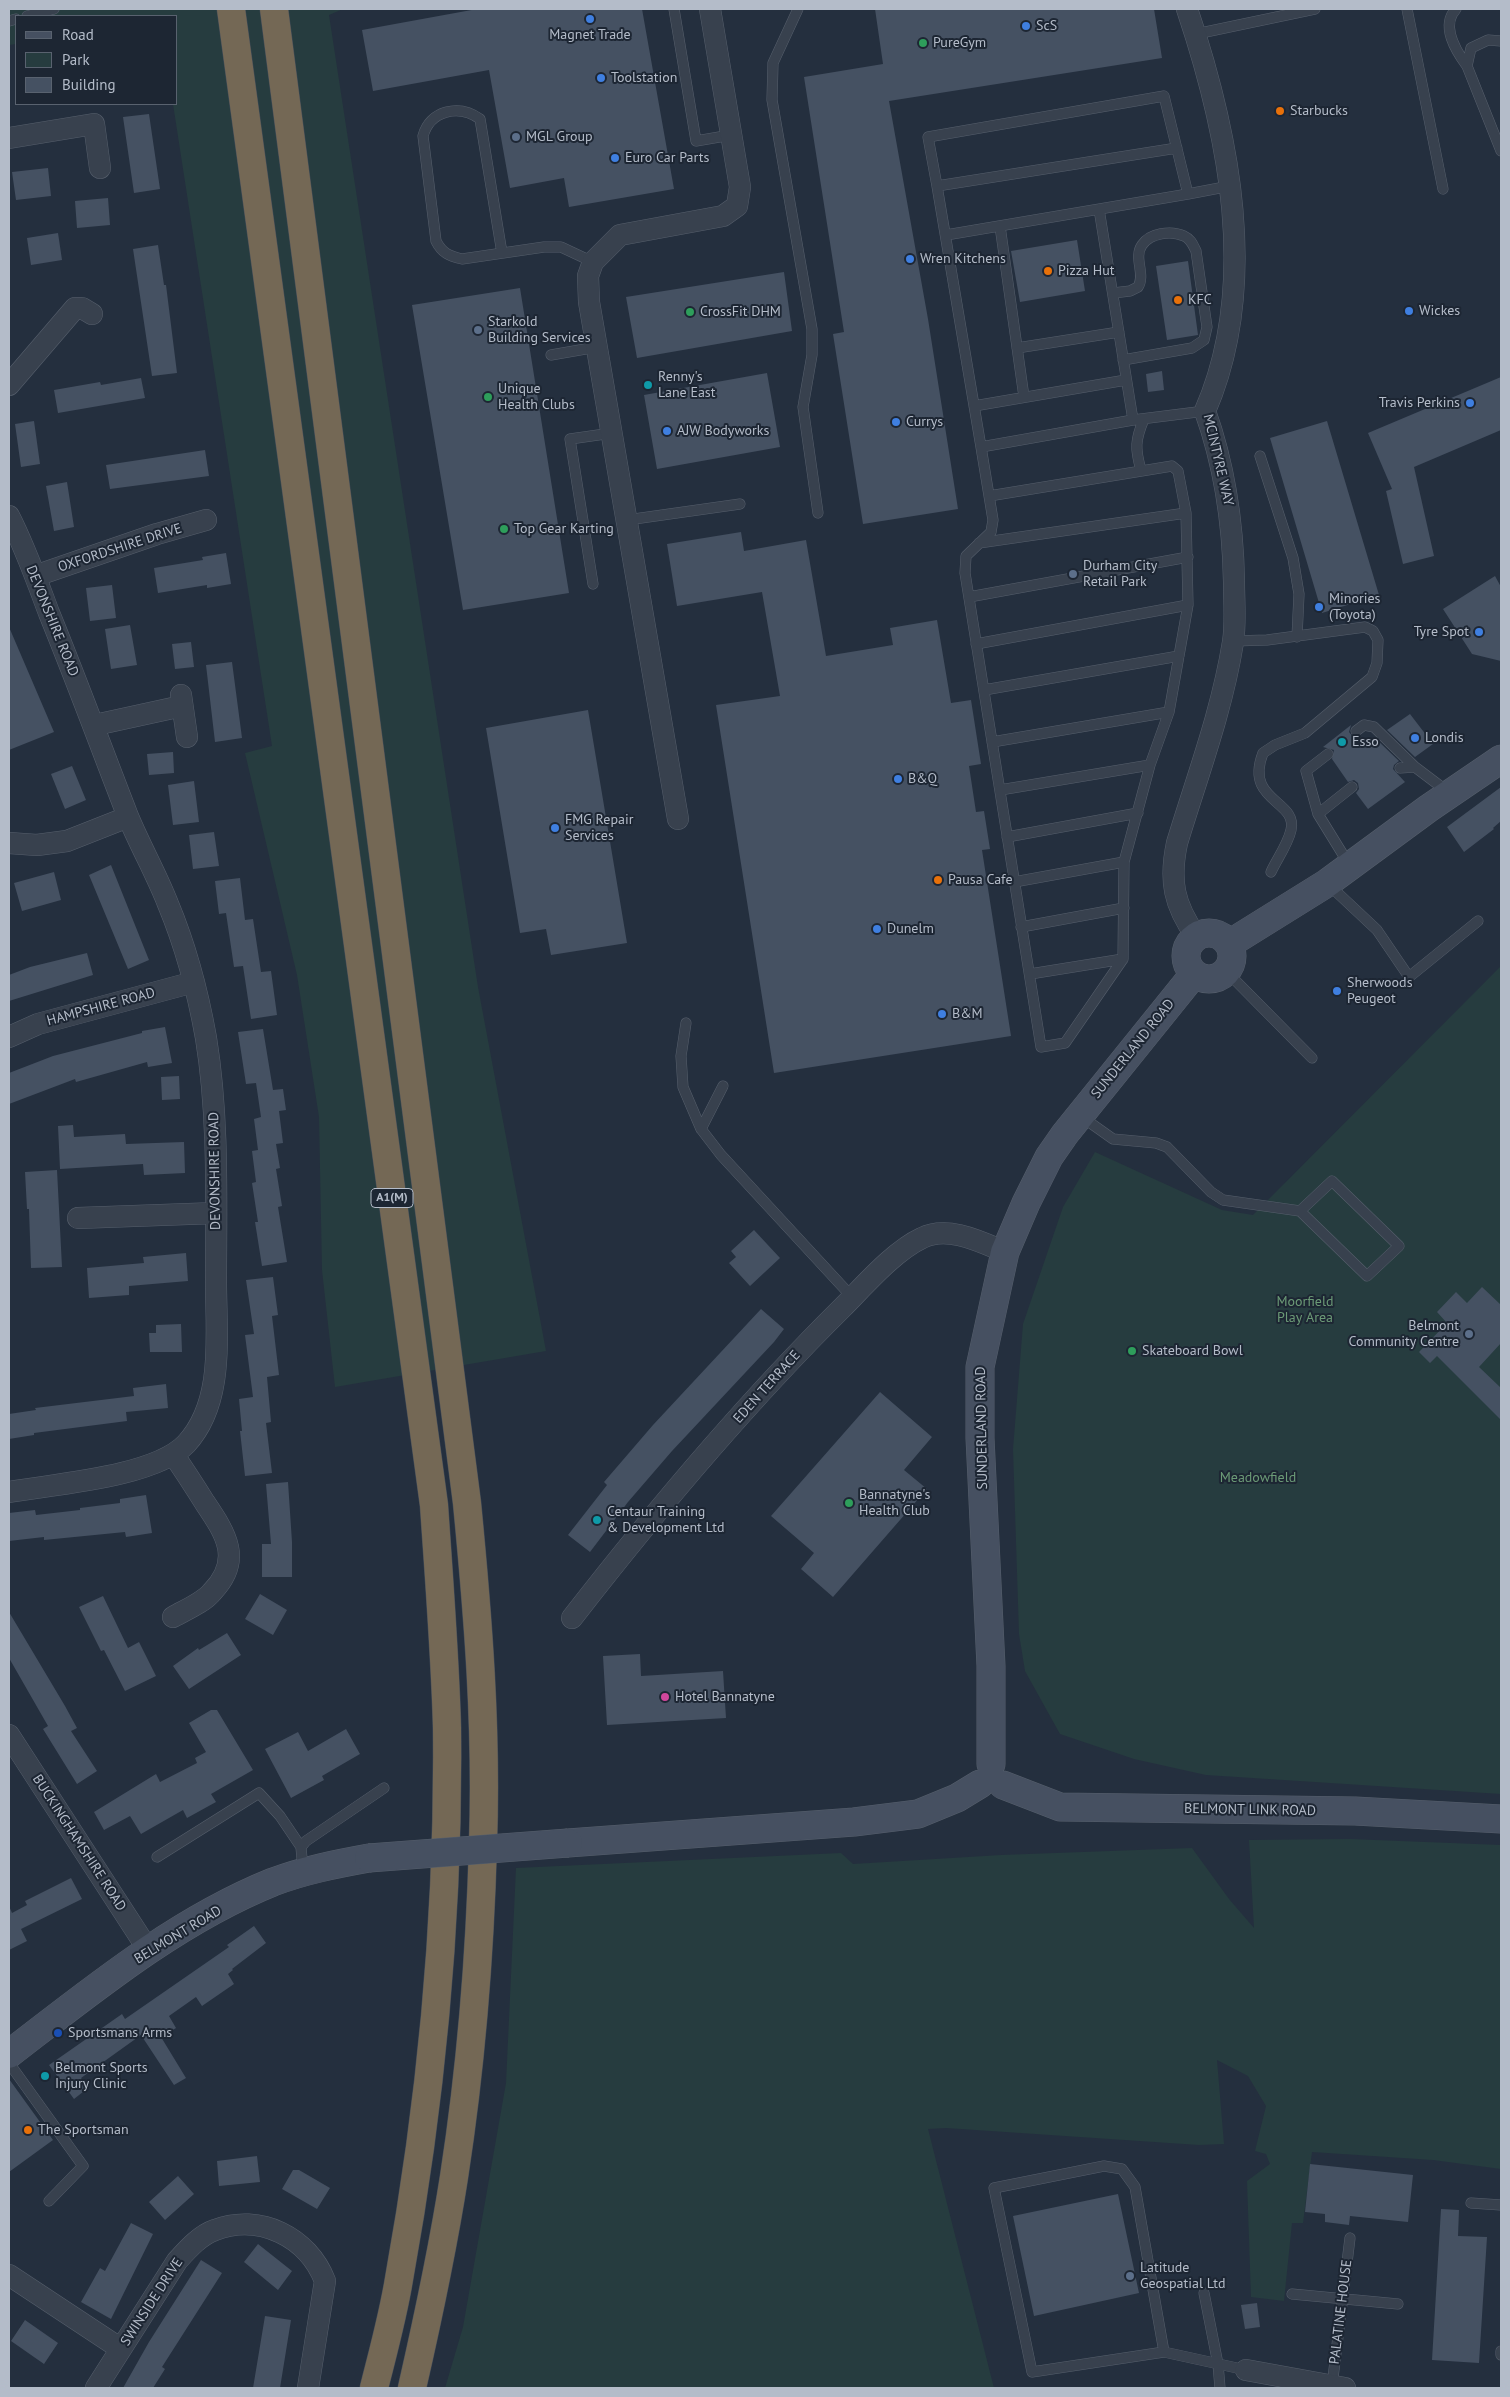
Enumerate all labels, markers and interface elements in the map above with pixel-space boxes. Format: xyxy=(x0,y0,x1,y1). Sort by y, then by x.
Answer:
marker: Magnet Trade xyxy=(584,13,596,25)
legend xyxy=(15,15,178,105)
place label: ScS xyxy=(1036,18,1057,34)
marker: ScS xyxy=(1020,20,1032,32)
text: Road xyxy=(62,25,94,44)
place label: Magnet Trade xyxy=(549,27,631,43)
place label: PureGym xyxy=(933,35,986,51)
marker: PureGym xyxy=(917,37,929,49)
text: Park xyxy=(62,50,90,69)
place label: Toolstation xyxy=(611,70,677,86)
marker: Toolstation xyxy=(595,72,607,84)
text: Building xyxy=(62,75,116,94)
place label: Starbucks xyxy=(1290,103,1348,119)
marker: Starbucks xyxy=(1274,105,1286,117)
place label: MGL Group xyxy=(526,129,593,145)
marker: MGL Group xyxy=(510,131,522,143)
place label: Euro Car Parts xyxy=(625,150,709,166)
marker: Euro Car Parts xyxy=(609,152,621,164)
place label: Wren Kitchens xyxy=(920,251,1006,267)
marker: Wren Kitchens xyxy=(904,253,916,265)
place label: Pizza Hut xyxy=(1058,263,1114,279)
marker: Pizza Hut xyxy=(1042,265,1054,277)
place label: KFC xyxy=(1188,292,1212,308)
marker: KFC xyxy=(1172,294,1184,306)
place label: Wickes xyxy=(1419,303,1460,319)
place label: CrossFit DHM xyxy=(700,304,781,320)
marker: Wickes xyxy=(1403,305,1415,317)
marker: CrossFit DHM xyxy=(684,306,696,318)
place label: Starkold Building Services xyxy=(488,314,591,347)
marker: Starkold Building Services xyxy=(472,324,484,336)
place label: Renny's Lane East xyxy=(658,369,715,402)
marker: Renny's Lane East xyxy=(642,379,654,391)
place label: Unique Health Clubs xyxy=(498,381,575,414)
marker: Unique Health Clubs xyxy=(482,391,494,403)
place label: Travis Perkins xyxy=(1379,395,1460,411)
marker: Travis Perkins xyxy=(1464,397,1476,409)
street label: MCINTYRE WAY xyxy=(1199,412,1237,508)
place label: Currys xyxy=(906,414,943,430)
marker: Currys xyxy=(890,416,902,428)
place label: AJW Bodyworks xyxy=(677,423,769,439)
marker: AJW Bodyworks xyxy=(661,425,673,437)
street label: OXFORDSHIRE DRIVE xyxy=(56,520,184,576)
place label: Top Gear Karting xyxy=(514,521,614,537)
marker: Top Gear Karting xyxy=(498,523,510,535)
place label: Durham City Retail Park xyxy=(1083,558,1157,590)
street label: DEVONSHIRE ROAD xyxy=(22,563,82,679)
marker: Durham City Retail Park xyxy=(1067,568,1079,580)
place label: Minories (Toyota) xyxy=(1329,591,1381,624)
marker: Minories (Toyota) xyxy=(1313,601,1325,613)
place label: Tyre Spot xyxy=(1414,624,1469,640)
marker: Tyre Spot xyxy=(1473,626,1485,638)
place label: Londis xyxy=(1425,730,1464,746)
marker: Londis xyxy=(1409,732,1421,744)
place label: Esso xyxy=(1352,734,1379,750)
marker: Esso xyxy=(1336,736,1348,748)
place label: B&Q xyxy=(908,771,937,787)
marker: B&Q xyxy=(892,773,904,785)
place label: FMG Repair Services xyxy=(565,812,633,844)
marker: FMG Repair Services xyxy=(549,822,561,834)
place label: Pausa Cafe xyxy=(948,872,1013,888)
marker: Pausa Cafe xyxy=(932,874,944,886)
place label: Dunelm xyxy=(887,921,934,937)
marker: Dunelm xyxy=(871,923,883,935)
place label: Sherwoods Peugeot xyxy=(1347,975,1413,1008)
street label: HAMPSHIRE ROAD xyxy=(45,984,157,1030)
marker: Sherwoods Peugeot xyxy=(1331,985,1343,997)
street label: SUNDERLAND ROAD xyxy=(1088,996,1178,1102)
place label: B&M xyxy=(952,1006,983,1022)
marker: B&M xyxy=(936,1008,948,1020)
street label: DEVONSHIRE ROAD xyxy=(206,1112,224,1230)
road number: A1(M) xyxy=(371,1188,413,1208)
park label: Moorfield Play Area xyxy=(1276,1294,1334,1326)
place label: Belmont Community Centre xyxy=(1348,1318,1459,1350)
marker: Belmont Community Centre xyxy=(1463,1328,1475,1340)
place label: Skateboard Bowl xyxy=(1142,1343,1243,1359)
marker: Skateboard Bowl xyxy=(1126,1345,1138,1357)
street label: EDEN TERRACE xyxy=(730,1347,804,1427)
street label: SUNDERLAND ROAD xyxy=(973,1366,991,1490)
park label: Meadowfield xyxy=(1220,1470,1296,1486)
place label: Bannatyne's Health Club xyxy=(859,1487,930,1520)
marker: Bannatyne's Health Club xyxy=(843,1497,855,1509)
place label: Centaur Training & Development Ltd xyxy=(607,1504,724,1536)
marker: Centaur Training & Development Ltd xyxy=(591,1514,603,1526)
place label: Hotel Bannatyne xyxy=(675,1689,775,1705)
marker: Hotel Bannatyne xyxy=(659,1691,671,1703)
street label: BUCKINGHAMSHIRE ROAD xyxy=(29,1772,129,1914)
street label: BELMONT LINK ROAD xyxy=(1184,1800,1316,1820)
street label: BELMONT ROAD xyxy=(131,1902,225,1968)
place label: Sportsmans Arms xyxy=(68,2025,172,2041)
marker: Sportsmans Arms xyxy=(52,2027,64,2039)
place label: Belmont Sports Injury Clinic xyxy=(55,2060,148,2092)
marker: Belmont Sports Injury Clinic xyxy=(39,2070,51,2082)
place label: The Sportsman xyxy=(38,2122,129,2138)
marker: The Sportsman xyxy=(22,2124,34,2136)
street label: SWINSIDE DRIVE xyxy=(117,2255,187,2349)
street label: PALATINE HOUSE xyxy=(1326,2259,1356,2365)
place label: Latitude Geospatial Ltd xyxy=(1140,2260,1226,2292)
marker: Latitude Geospatial Ltd xyxy=(1124,2270,1136,2282)

